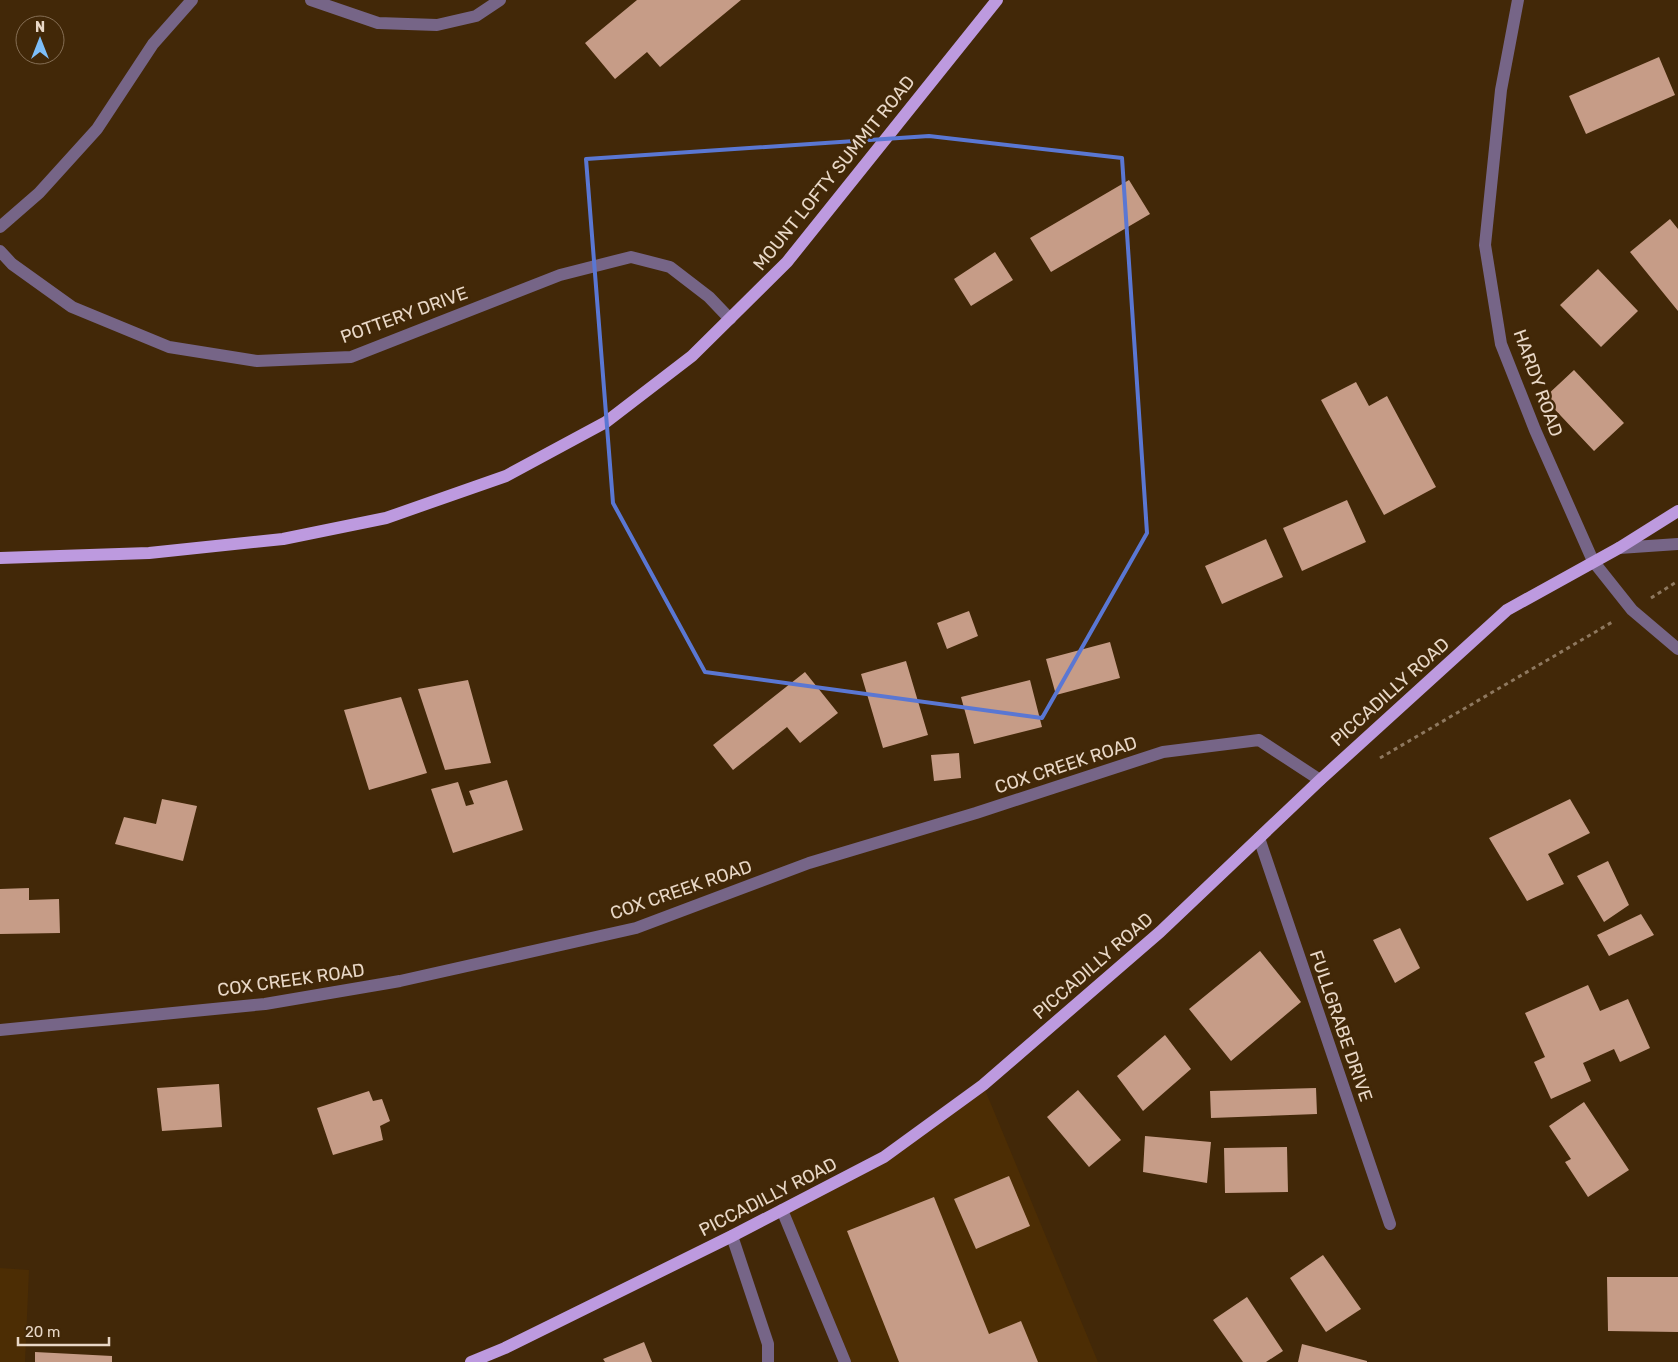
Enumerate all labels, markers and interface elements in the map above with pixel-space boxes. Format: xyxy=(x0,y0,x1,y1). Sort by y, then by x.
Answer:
north arrow xyxy=(15,15,65,65)
text: N xyxy=(35,19,45,36)
street label: MOUNT LOFTY SUMMIT ROAD xyxy=(749,71,919,275)
street label: POTTERY DRIVE xyxy=(337,282,471,348)
street label: HARDY ROAD xyxy=(1508,326,1568,440)
street label: PICCADILLY ROAD xyxy=(1326,633,1454,751)
street label: COX CREEK ROAD xyxy=(992,732,1140,798)
street label: COX CREEK ROAD xyxy=(607,855,755,925)
street label: PICCADILLY ROAD xyxy=(1029,908,1157,1024)
street label: FULLGRABE DRIVE xyxy=(1305,948,1377,1104)
street label: COX CREEK ROAD xyxy=(216,959,366,1001)
street label: PICCADILLY ROAD xyxy=(695,1153,841,1241)
scale bar xyxy=(18,1314,109,1346)
text: 20 m xyxy=(25,1323,60,1341)

